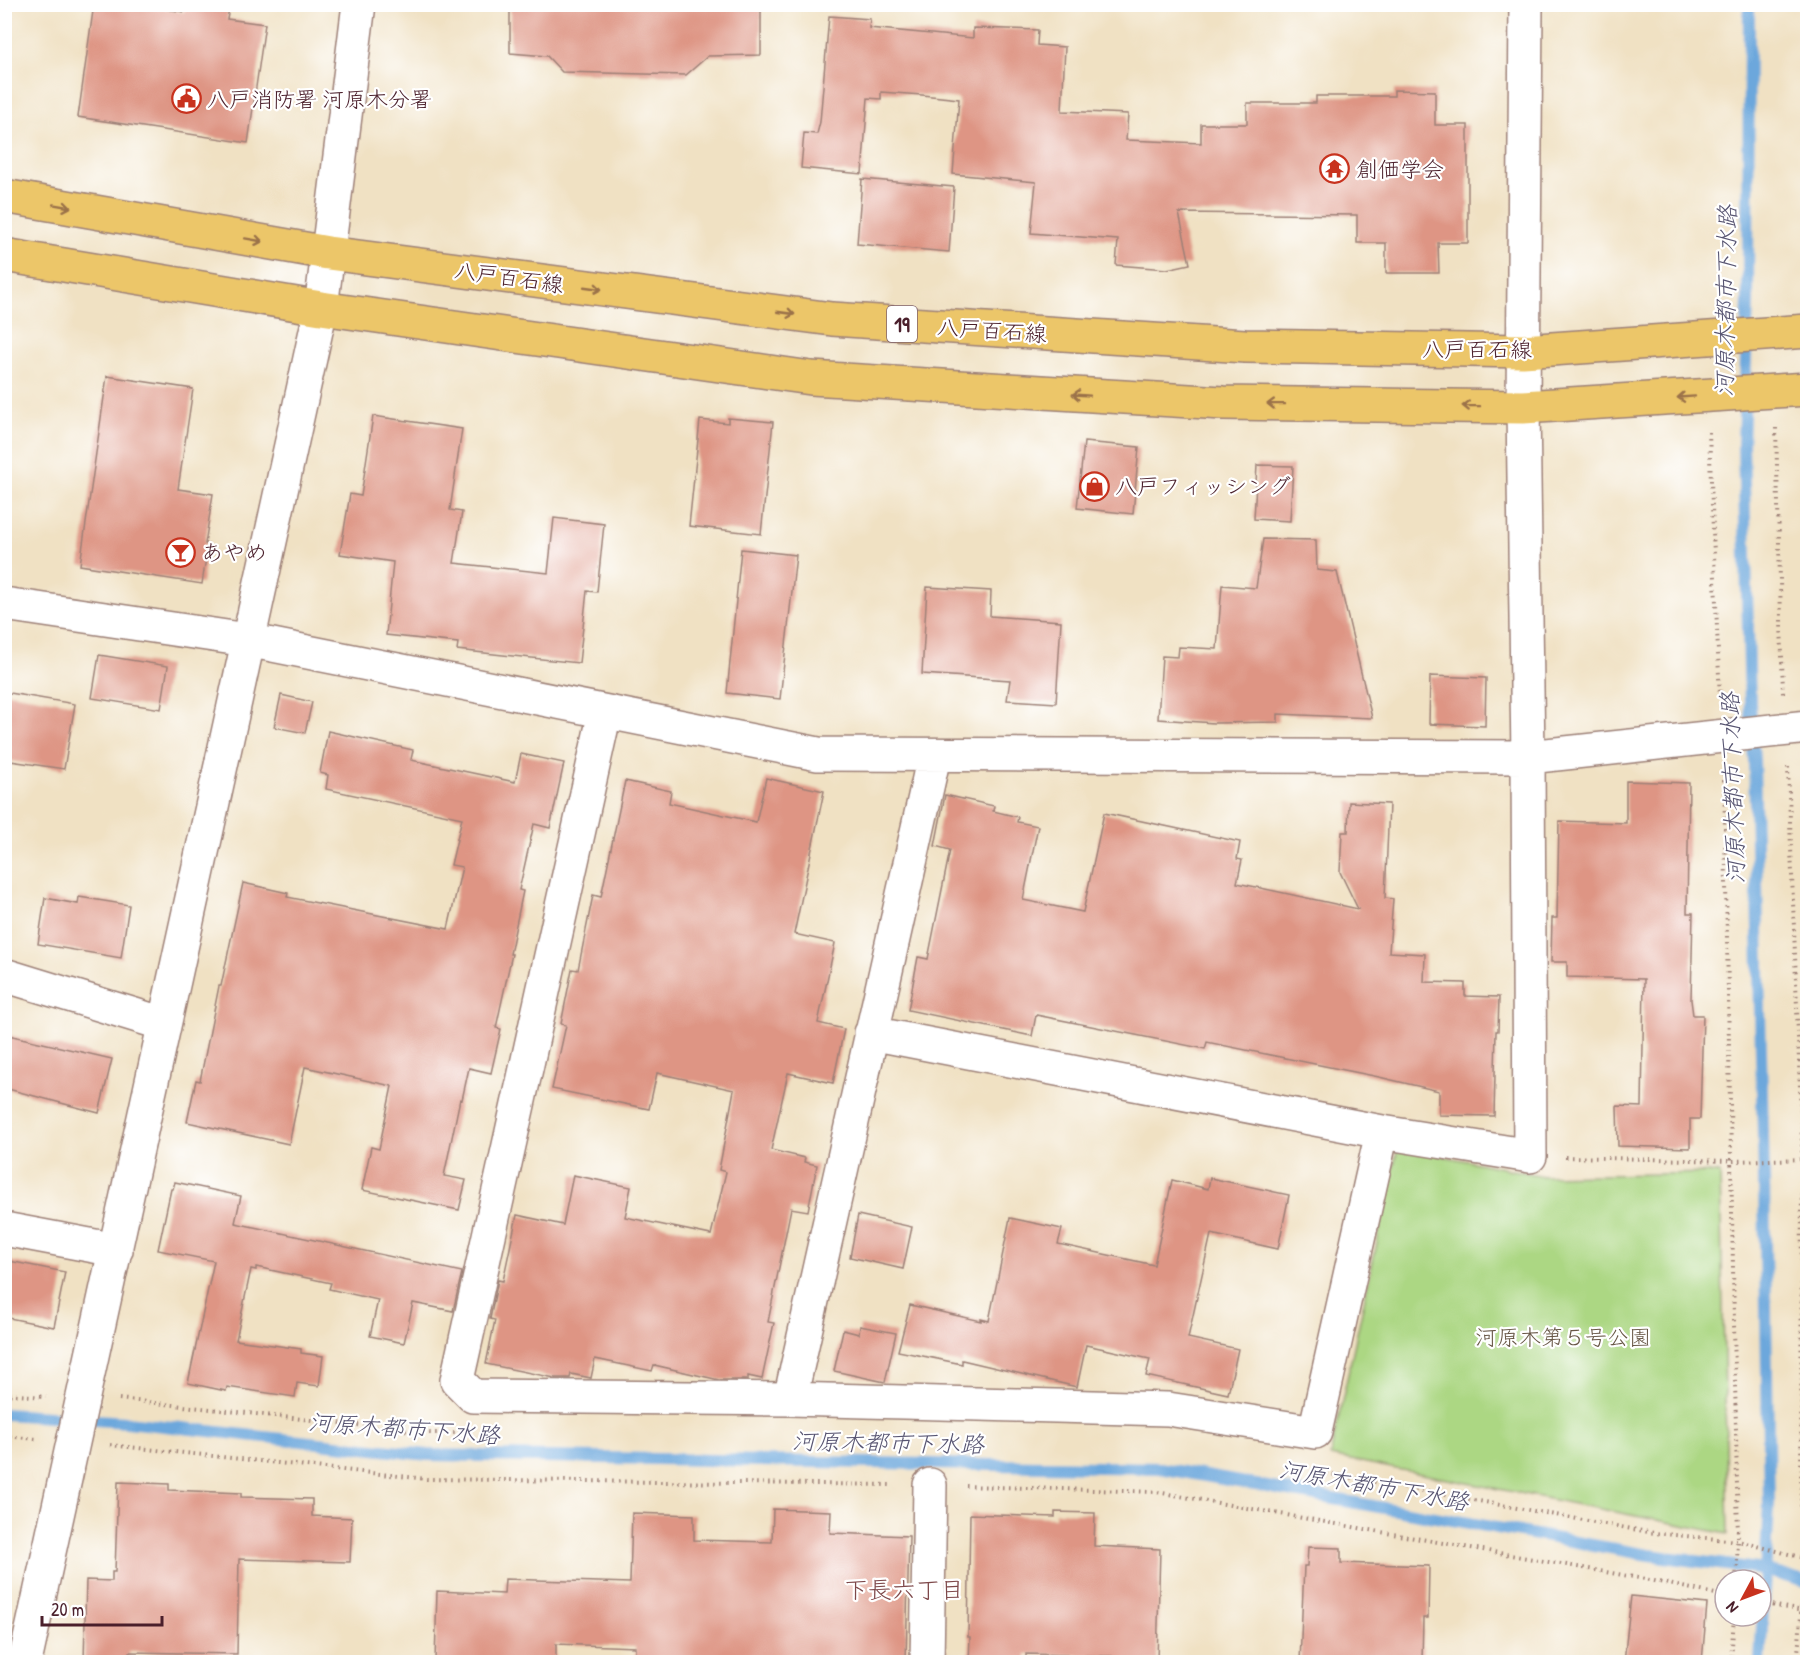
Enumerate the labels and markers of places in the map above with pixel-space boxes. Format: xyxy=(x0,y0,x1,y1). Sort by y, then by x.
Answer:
public building icon: 八戸消防署 河原木分署 xyxy=(170,83,202,115)
place label: 八戸消防署 河原木分署 xyxy=(207,84,432,114)
temple icon: 創価学会 xyxy=(1319,153,1351,185)
place label: 創価学会 xyxy=(1356,154,1444,184)
shop icon: 八戸フィッシング xyxy=(1078,470,1110,502)
place label: 八戸フィッシング xyxy=(1115,471,1291,501)
bar icon: あやめ xyxy=(164,536,196,568)
place label: あやめ xyxy=(201,537,267,567)

